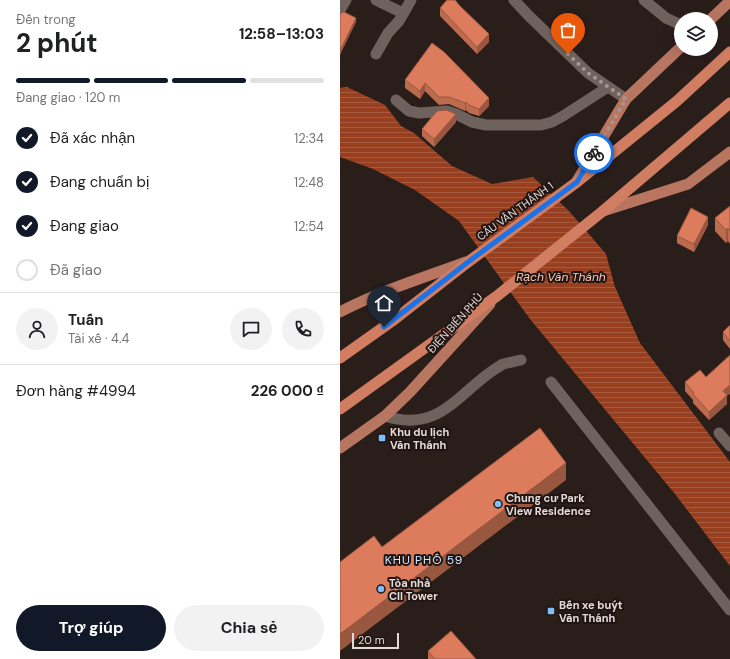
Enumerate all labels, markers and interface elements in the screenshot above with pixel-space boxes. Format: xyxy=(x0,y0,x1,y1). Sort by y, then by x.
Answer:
text: Đến trong xyxy=(16,11,76,28)
map controls xyxy=(674,12,718,56)
button: layers xyxy=(674,12,718,56)
pin xyxy=(551,13,585,54)
icon: bag xyxy=(557,19,579,41)
text: 12:58–13:03 xyxy=(239,24,324,44)
text: 2 phút xyxy=(16,26,97,60)
text: Đang giao · 120 m xyxy=(16,89,120,106)
icon: check xyxy=(16,127,38,149)
text: Đã xác nhận xyxy=(50,128,135,148)
text: 12:34 xyxy=(294,130,324,147)
courier xyxy=(574,133,614,173)
icon: bike xyxy=(583,142,605,164)
icon: check xyxy=(16,171,38,193)
text: Đang chuẩn bị xyxy=(50,172,149,192)
text: 12:48 xyxy=(294,174,324,191)
street label: CẦU VĂN THÁNH 1 xyxy=(474,178,556,244)
icon: check xyxy=(16,215,38,237)
text: Đang giao xyxy=(50,216,119,236)
text: 12:54 xyxy=(294,218,324,235)
text: Đã giao xyxy=(50,260,102,280)
water label: Rạch Văn Thánh xyxy=(516,269,606,285)
pin xyxy=(367,286,401,327)
street label: ĐIỆN BIÊN PHỦ xyxy=(424,290,486,356)
icon: home xyxy=(373,292,395,314)
button: person xyxy=(16,308,58,350)
button: chat xyxy=(230,308,272,350)
button: phone xyxy=(282,308,324,350)
text: Tuấn xyxy=(68,310,104,330)
text: Tài xế · 4.4 xyxy=(68,330,129,347)
text: Đơn hàng #4994 xyxy=(16,381,136,401)
text: 226 000 ₫ xyxy=(251,381,324,401)
place label: Khu du lịch Văn Thánh xyxy=(390,425,450,452)
marker: Khu du lịch Văn Thánh xyxy=(377,433,387,443)
place label: Chung cư Park View Residence xyxy=(506,491,591,518)
marker: Chung cư Park View Residence xyxy=(493,499,503,509)
district label: KHU PHỐ 59 xyxy=(385,552,463,568)
place label: Tòa nhà CII Tower xyxy=(389,576,438,603)
marker: Tòa nhà CII Tower xyxy=(376,584,386,594)
place label: Bến xe buýt Văn Thánh xyxy=(559,598,623,625)
button: Trợ giúp xyxy=(16,605,166,651)
button: Chia sẻ xyxy=(174,605,324,651)
marker: Bến xe buýt Văn Thánh xyxy=(546,606,556,616)
scale bar xyxy=(352,631,399,650)
text: 20 m xyxy=(358,633,384,647)

